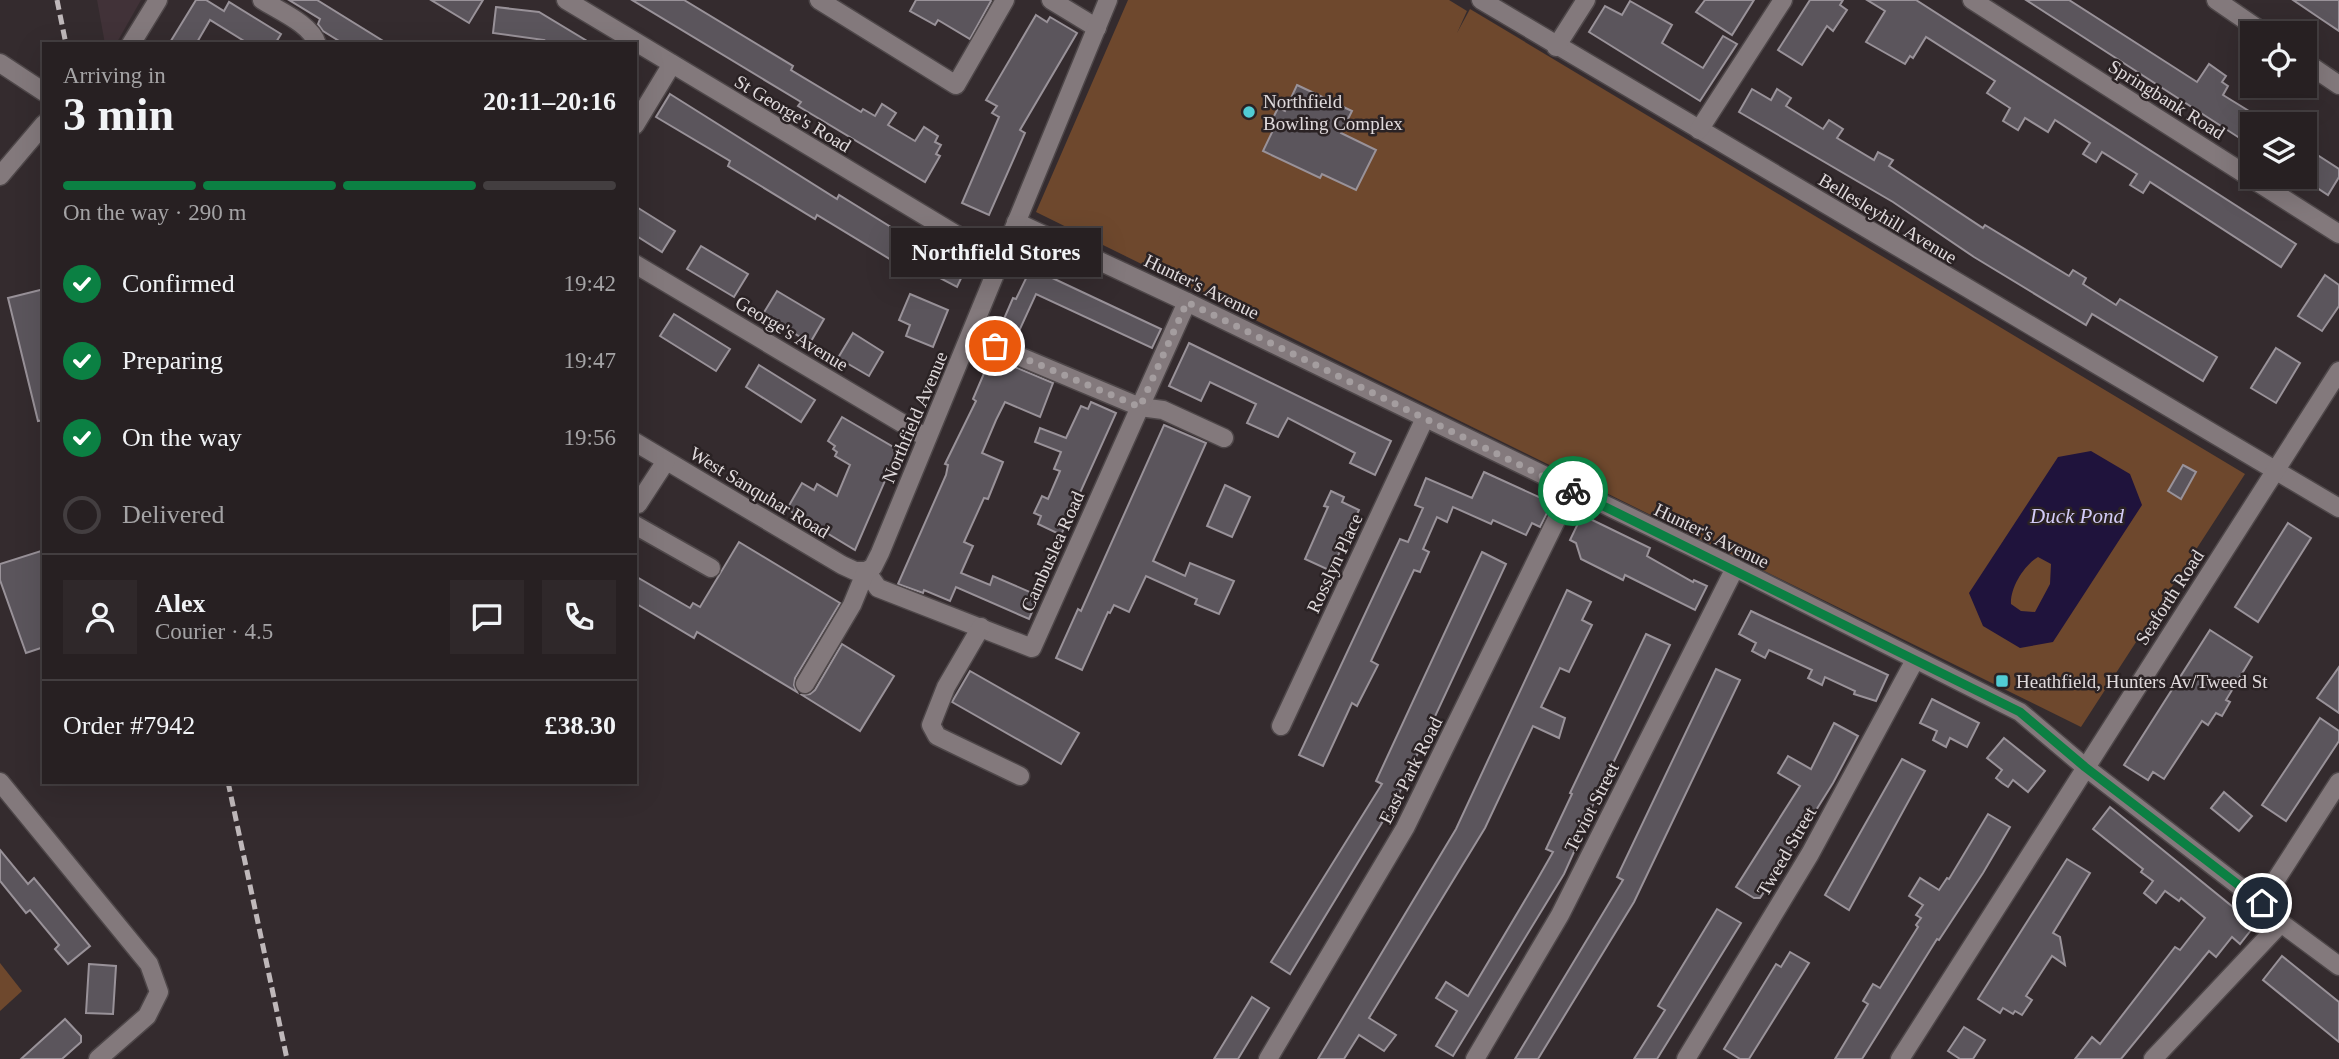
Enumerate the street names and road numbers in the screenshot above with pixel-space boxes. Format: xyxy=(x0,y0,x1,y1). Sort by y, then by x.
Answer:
street label: Springbank Road xyxy=(2105,55,2229,144)
street label: St George's Road xyxy=(731,70,855,157)
street label: Bellesleyhill Avenue xyxy=(1815,169,1961,268)
street label: Hunter's Avenue xyxy=(1141,250,1263,323)
street label: George's Avenue xyxy=(732,292,852,375)
street label: Northfield Avenue xyxy=(877,348,952,486)
street label: West Sanquhar Road xyxy=(686,443,834,543)
street label: Cambuslea Road xyxy=(1017,487,1089,615)
street label: Hunter's Avenue xyxy=(1651,499,1773,572)
street label: Rosslyn Place xyxy=(1302,510,1367,616)
street label: Seaforth Road xyxy=(2131,545,2208,649)
street label: East Park Road xyxy=(1374,713,1447,827)
street label: Teviot Street xyxy=(1560,758,1623,855)
street label: Tweed Street xyxy=(1752,802,1821,900)

